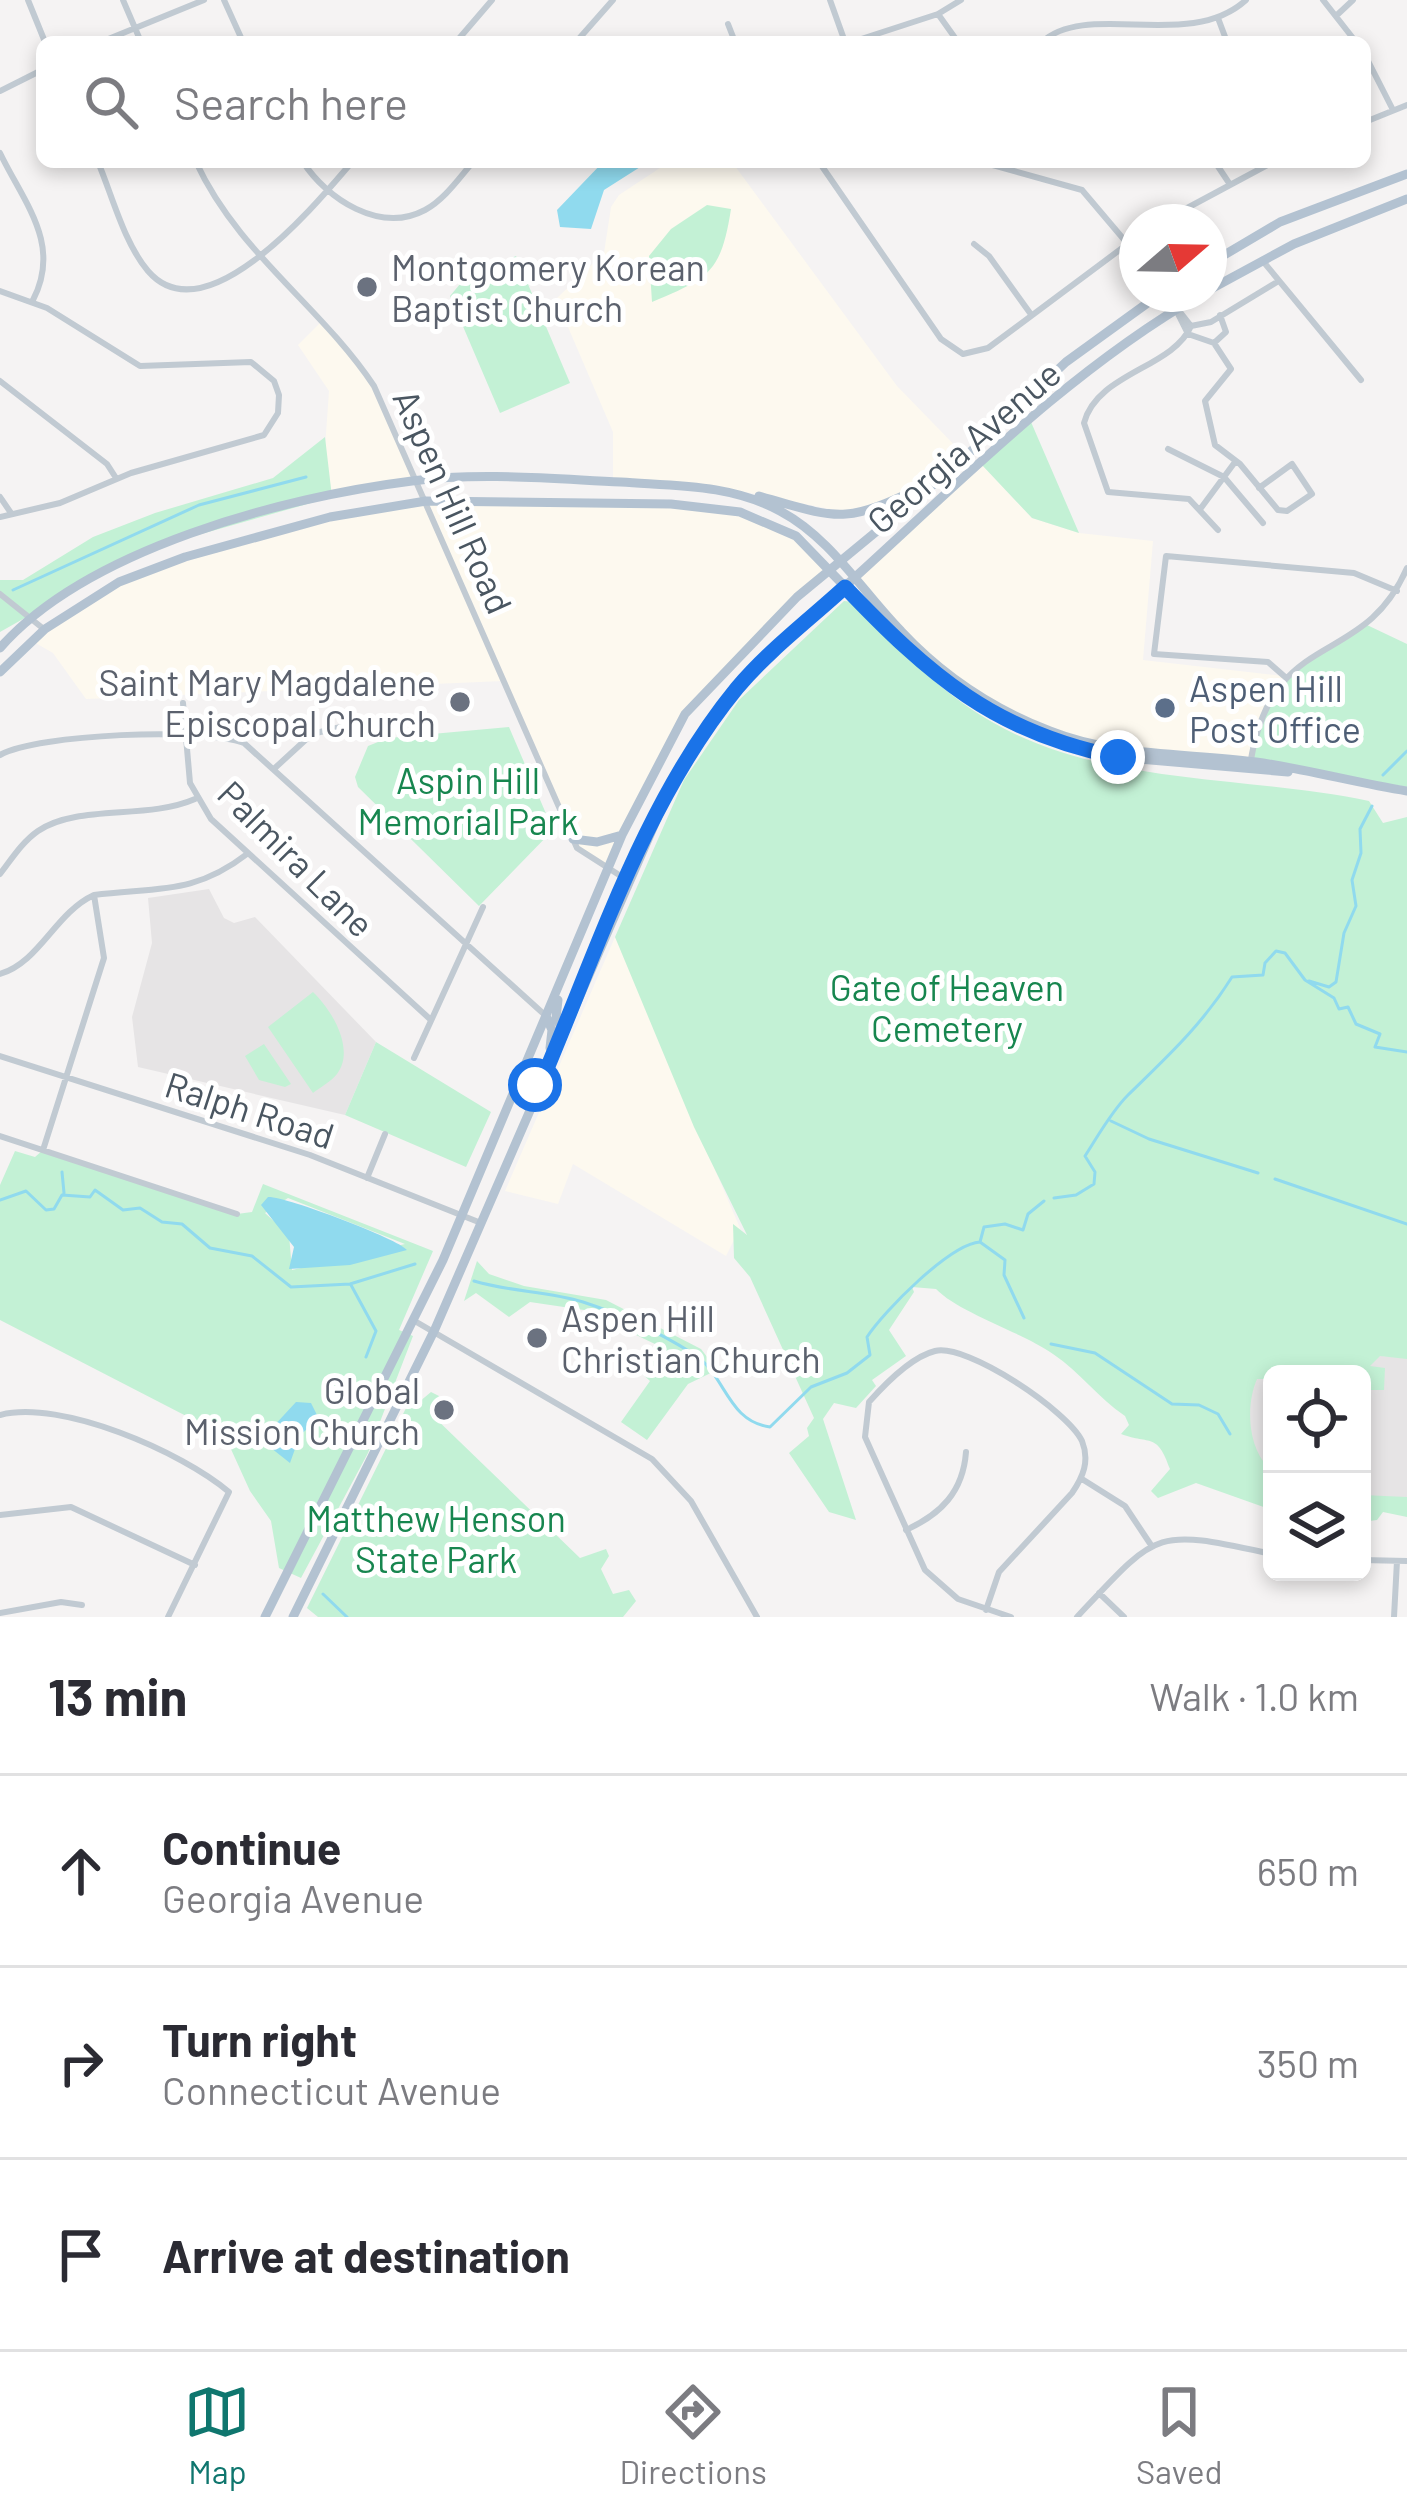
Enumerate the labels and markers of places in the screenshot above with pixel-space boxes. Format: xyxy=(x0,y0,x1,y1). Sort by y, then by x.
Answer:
place label: Montgomery Korean Baptist Church xyxy=(391,245,705,329)
marker: Montgomery Korean Baptist Church xyxy=(354,274,380,300)
place label: Saint Mary Magdalene Episcopal Church xyxy=(98,660,436,744)
place label: Aspen Hill Post Office xyxy=(1189,666,1361,750)
marker: Saint Mary Magdalene Episcopal Church xyxy=(447,689,473,715)
marker: Aspen Hill Post Office xyxy=(1152,695,1178,721)
place label: Aspen Hill Christian Church xyxy=(561,1296,821,1380)
marker: Aspen Hill Christian Church xyxy=(524,1325,550,1351)
place label: Global Mission Church xyxy=(184,1368,420,1452)
marker: Global Mission Church xyxy=(431,1397,457,1423)

